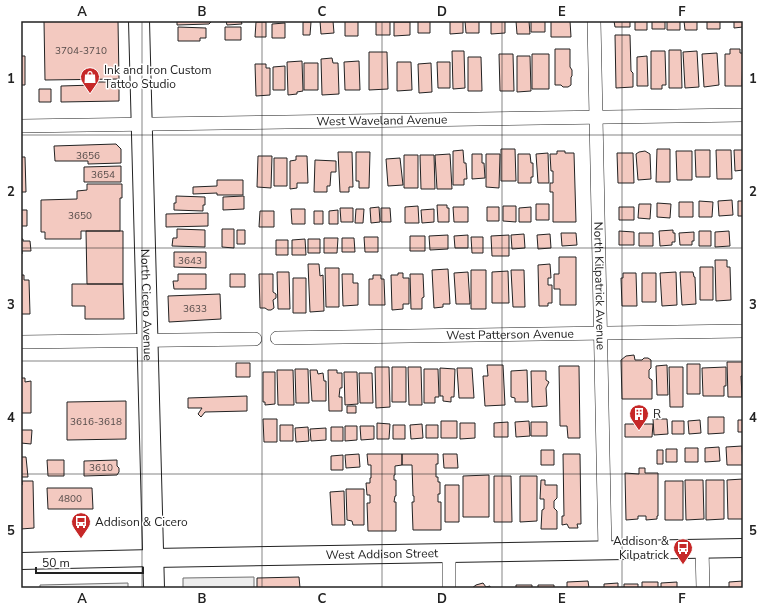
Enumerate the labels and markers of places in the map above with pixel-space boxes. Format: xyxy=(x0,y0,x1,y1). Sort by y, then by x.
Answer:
place label: Ink and Iron Custom Tattoo Studio xyxy=(104,62,212,92)
shop icon: Ink and Iron Custom Tattoo Studio xyxy=(79,66,101,94)
building icon: R xyxy=(628,403,650,431)
place label: R xyxy=(653,406,661,422)
bus stop icon: Addison & Cicero xyxy=(70,511,92,539)
place label: Addison & Cicero xyxy=(95,514,188,530)
place label: Addison & Kilpatrick xyxy=(613,533,670,563)
bus stop icon: Addison & Kilpatrick xyxy=(672,537,694,565)

